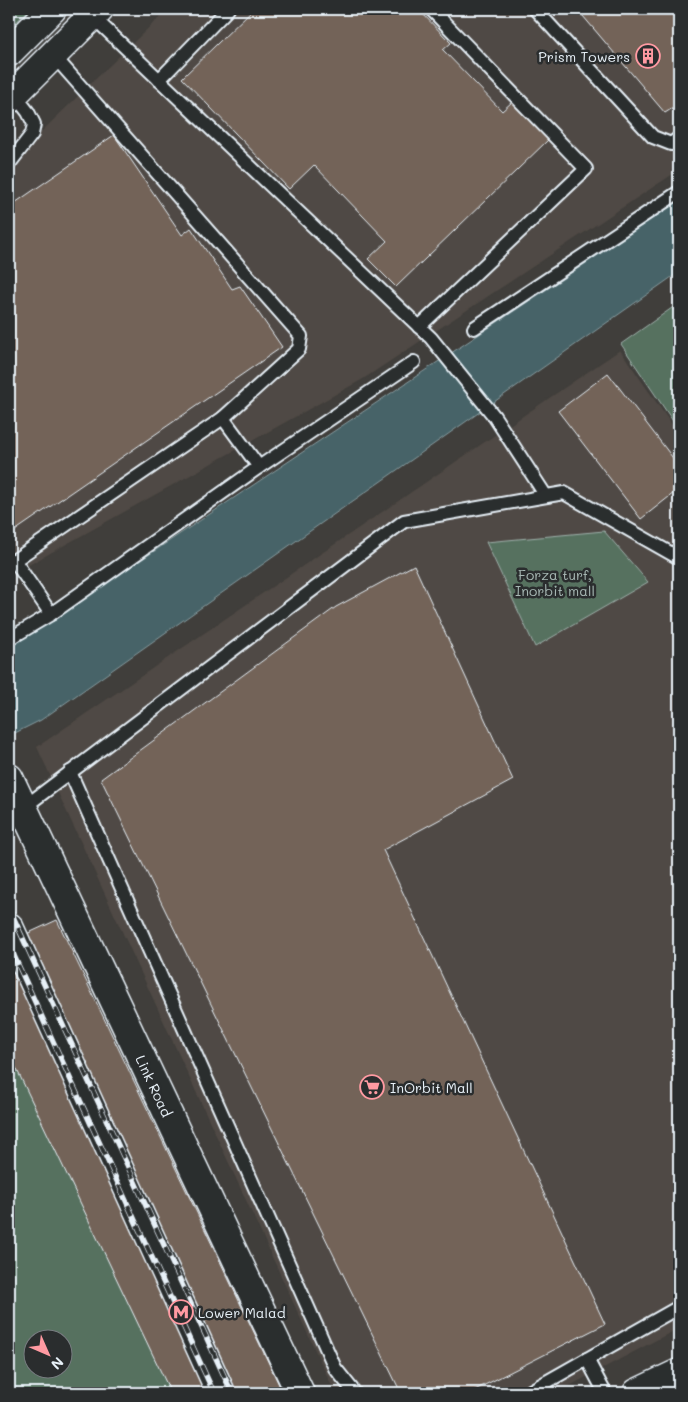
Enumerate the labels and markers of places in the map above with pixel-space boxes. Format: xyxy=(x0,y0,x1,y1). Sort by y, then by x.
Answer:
building icon: Prism Towers xyxy=(635,43,661,69)
place label: Prism Towers xyxy=(538,47,630,66)
supermarket icon: InOrbit Mall xyxy=(359,1074,385,1100)
place label: InOrbit Mall xyxy=(390,1078,473,1097)
metro station icon: Lower Malad xyxy=(168,1299,194,1325)
place label: Lower Malad xyxy=(198,1303,286,1322)

